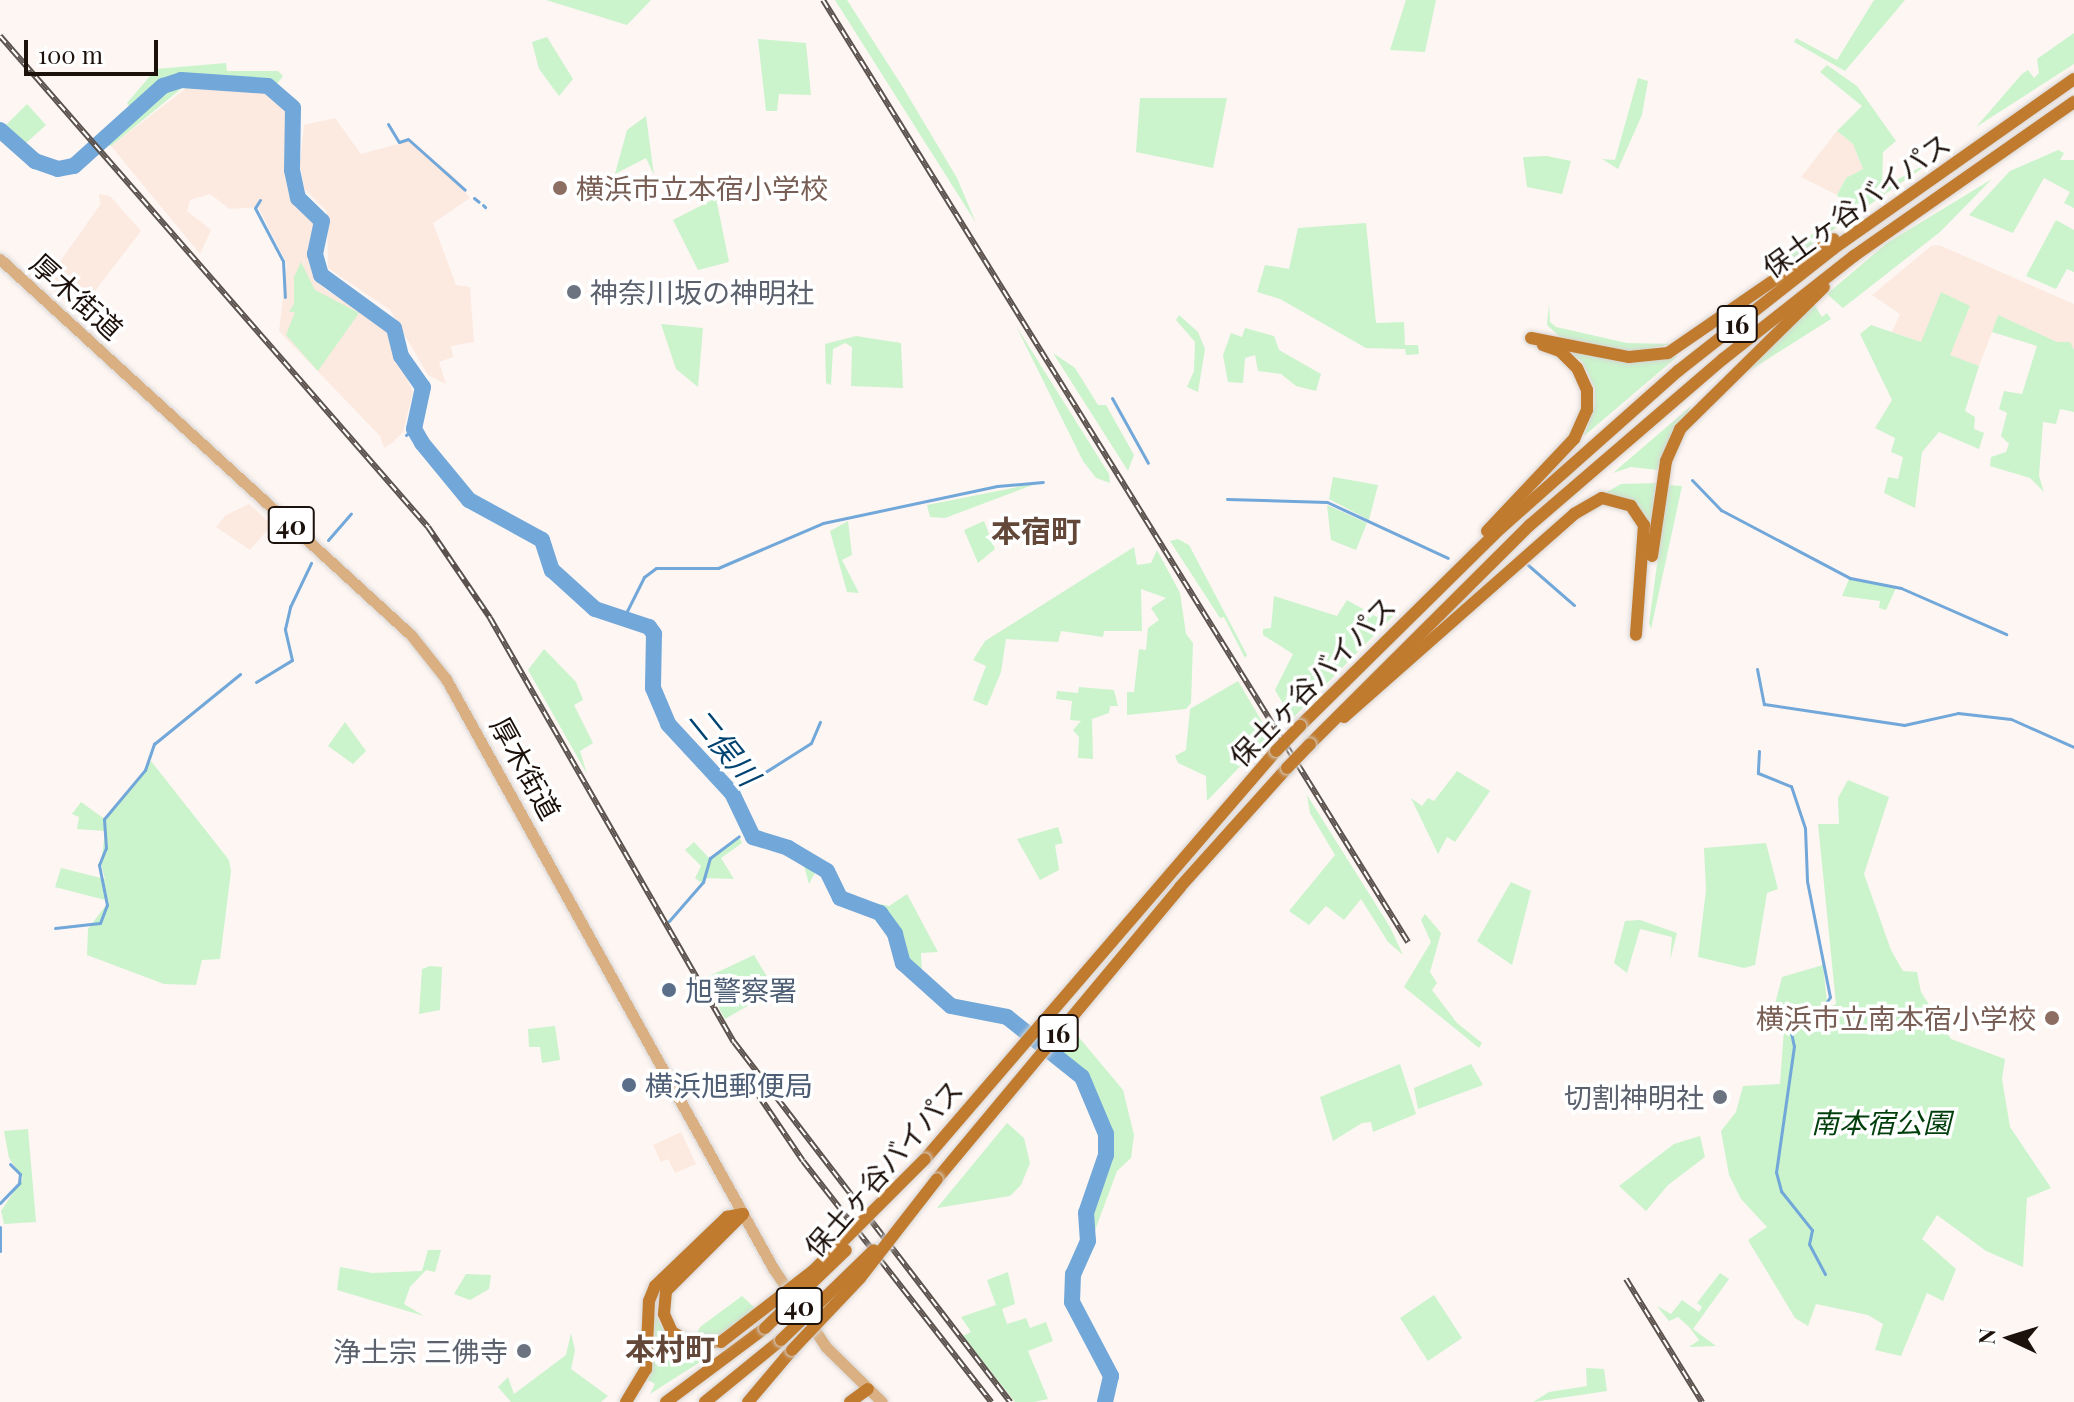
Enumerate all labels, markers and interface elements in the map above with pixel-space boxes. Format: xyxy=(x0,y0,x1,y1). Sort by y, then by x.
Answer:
scale bar xyxy=(28,24,162,74)
text: 100 m xyxy=(38,38,103,70)
street label: 保土ヶ谷バイパス xyxy=(1756,126,1956,284)
place label: 横浜市立本宿小学校 xyxy=(576,171,828,205)
marker: 横浜市立本宿小学校 xyxy=(551,179,569,197)
street label: 厚木街道 xyxy=(24,246,130,346)
place label: 神奈川坂の神明社 xyxy=(590,275,814,309)
marker: 神奈川坂の神明社 xyxy=(565,283,583,301)
road number: 16 xyxy=(1715,302,1759,346)
road number: 40 xyxy=(267,503,315,547)
district label: 本宿町 xyxy=(991,512,1081,548)
street label: 保土ヶ谷バイパス xyxy=(1222,589,1402,773)
water label: 二俣川 xyxy=(683,700,767,792)
street label: 厚木街道 xyxy=(484,711,568,825)
place label: 旭警察署 xyxy=(685,973,797,1007)
marker: 旭警察署 xyxy=(660,981,678,999)
place label: 横浜市立南本宿小学校 xyxy=(1756,1001,2036,1035)
marker: 横浜市立南本宿小学校 xyxy=(2043,1009,2061,1027)
road number: 16 xyxy=(1036,1011,1080,1055)
place label: 横浜旭郵便局 xyxy=(645,1068,813,1102)
street label: 保土ヶ谷バイパス xyxy=(797,1072,969,1264)
marker: 横浜旭郵便局 xyxy=(620,1076,638,1094)
place label: 切割神明社 xyxy=(1564,1080,1704,1114)
marker: 切割神明社 xyxy=(1711,1088,1729,1106)
park label: 南本宿公園 xyxy=(1811,1105,1951,1139)
road number: 40 xyxy=(775,1284,823,1328)
north arrow xyxy=(1970,1298,2050,1378)
text: N xyxy=(1971,1327,2002,1345)
district label: 本村町 xyxy=(625,1330,715,1366)
place label: 浄土宗 三佛寺 xyxy=(333,1334,508,1368)
marker: 浄土宗 三佛寺 xyxy=(515,1342,533,1360)

